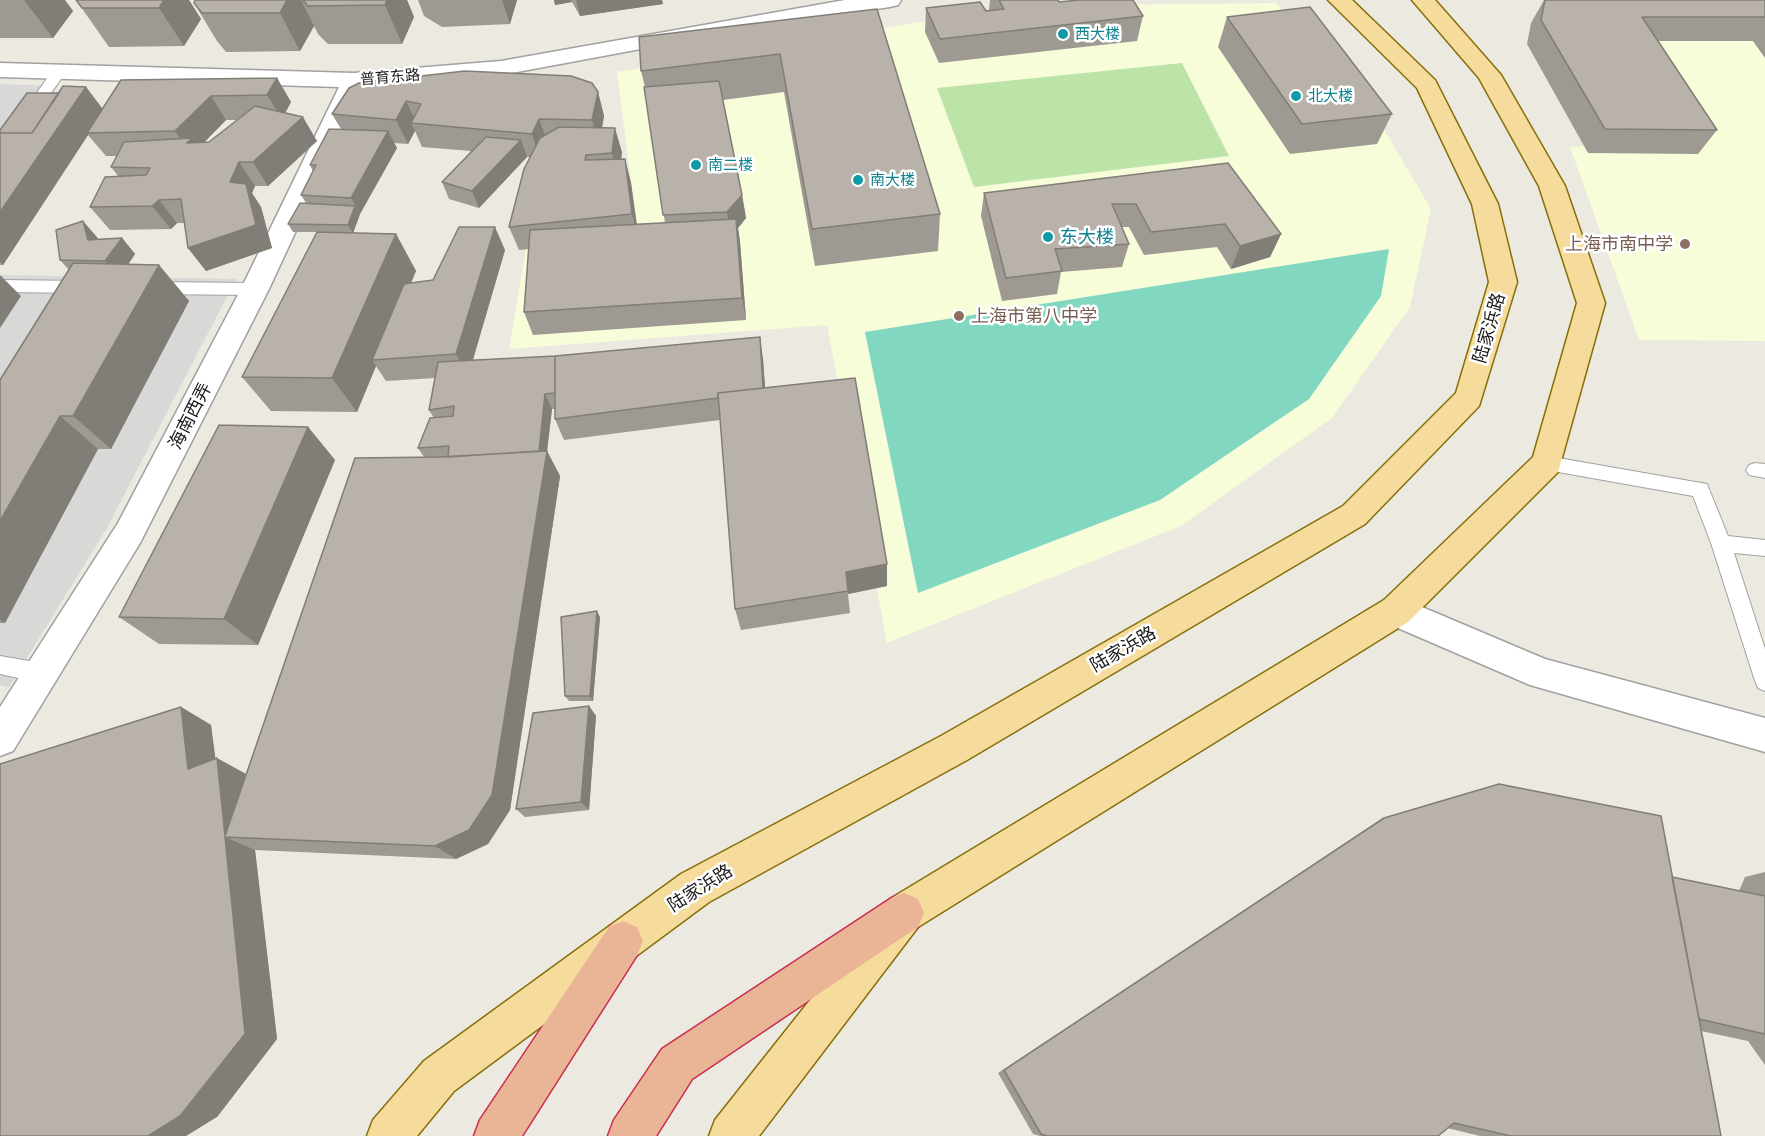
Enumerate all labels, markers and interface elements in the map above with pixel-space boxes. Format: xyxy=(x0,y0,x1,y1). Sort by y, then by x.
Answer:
place label: 西大楼 xyxy=(1075,25,1120,43)
marker: 西大楼 xyxy=(1056,27,1070,41)
street label: 普育东路 xyxy=(359,65,421,89)
place label: 北大楼 xyxy=(1308,87,1353,105)
marker: 北大楼 xyxy=(1289,89,1303,103)
place label: 南二楼 xyxy=(708,156,753,174)
marker: 南二楼 xyxy=(689,158,703,172)
place label: 南大楼 xyxy=(870,171,915,189)
marker: 南大楼 xyxy=(851,173,865,187)
place label: 东大楼 xyxy=(1060,226,1114,248)
marker: 东大楼 xyxy=(1041,230,1055,244)
place label: 上海市南中学 xyxy=(1565,233,1673,255)
marker: 上海市南中学 xyxy=(1678,237,1692,251)
street label: 陆家浜路 xyxy=(1469,290,1509,366)
place label: 上海市第八中学 xyxy=(971,305,1097,327)
marker: 上海市第八中学 xyxy=(952,309,966,323)
street label: 海南西弄 xyxy=(164,379,216,453)
street label: 陆家浜路 xyxy=(1086,622,1160,676)
street label: 陆家浜路 xyxy=(664,860,736,916)

